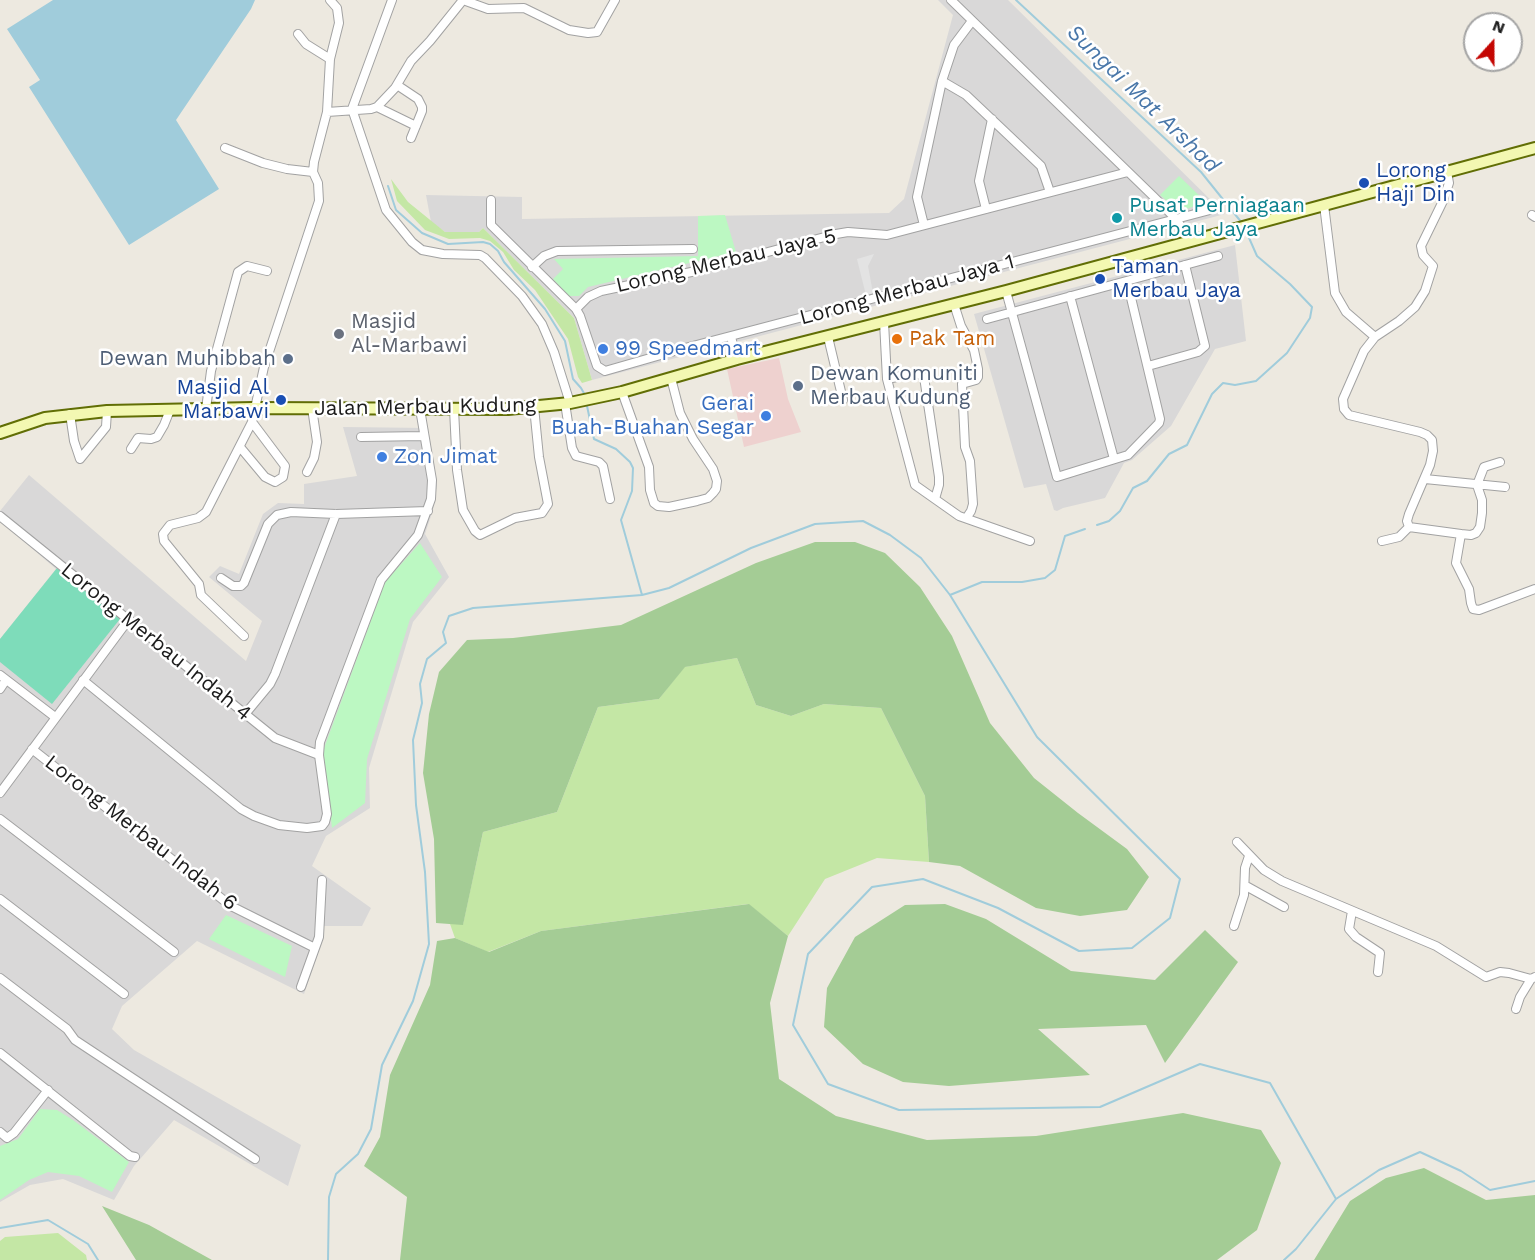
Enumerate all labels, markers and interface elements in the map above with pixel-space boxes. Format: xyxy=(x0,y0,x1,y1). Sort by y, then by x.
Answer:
north arrow xyxy=(1463,12,1523,72)
text: N xyxy=(1490,16,1508,38)
water label: Sungai Mat Arshad xyxy=(1061,19,1225,179)
place label: Lorong Haji Din xyxy=(1376,158,1455,208)
marker: Lorong Haji Din xyxy=(1357,176,1371,190)
place label: Pusat Perniagaan Merbau Jaya xyxy=(1129,193,1305,243)
marker: Pusat Perniagaan Merbau Jaya xyxy=(1110,211,1124,225)
street label: Lorong Merbau Jaya 5 xyxy=(613,223,839,299)
street label: Lorong Merbau Jaya 1 xyxy=(797,249,1017,331)
place label: Taman Merbau Jaya xyxy=(1112,254,1241,304)
marker: Taman Merbau Jaya xyxy=(1093,272,1107,286)
place label: Masjid Al-Marbawi xyxy=(351,309,467,359)
place label: Pak Tam xyxy=(909,326,995,352)
marker: Masjid Al-Marbawi xyxy=(332,327,346,341)
marker: Pak Tam xyxy=(890,332,904,346)
place label: 99 Speedmart xyxy=(615,336,761,362)
marker: 99 Speedmart xyxy=(596,342,610,356)
place label: Dewan Muhibbah xyxy=(99,346,276,372)
marker: Dewan Muhibbah xyxy=(281,352,295,366)
place label: Dewan Komuniti Merbau Kudung xyxy=(810,361,978,411)
place label: Masjid Al Marbawi xyxy=(176,375,269,425)
marker: Dewan Komuniti Merbau Kudung xyxy=(791,379,805,393)
place label: Gerai Buah-Buahan Segar xyxy=(551,391,754,441)
street label: Jalan Merbau Kudung xyxy=(314,392,536,422)
marker: Masjid Al Marbawi xyxy=(274,393,288,407)
marker: Gerai Buah-Buahan Segar xyxy=(759,409,773,423)
place label: Zon Jimat xyxy=(394,444,497,470)
marker: Zon Jimat xyxy=(375,450,389,464)
street label: Lorong Merbau Indah 4 xyxy=(56,557,256,727)
street label: Lorong Merbau Indah 6 xyxy=(40,750,242,916)

